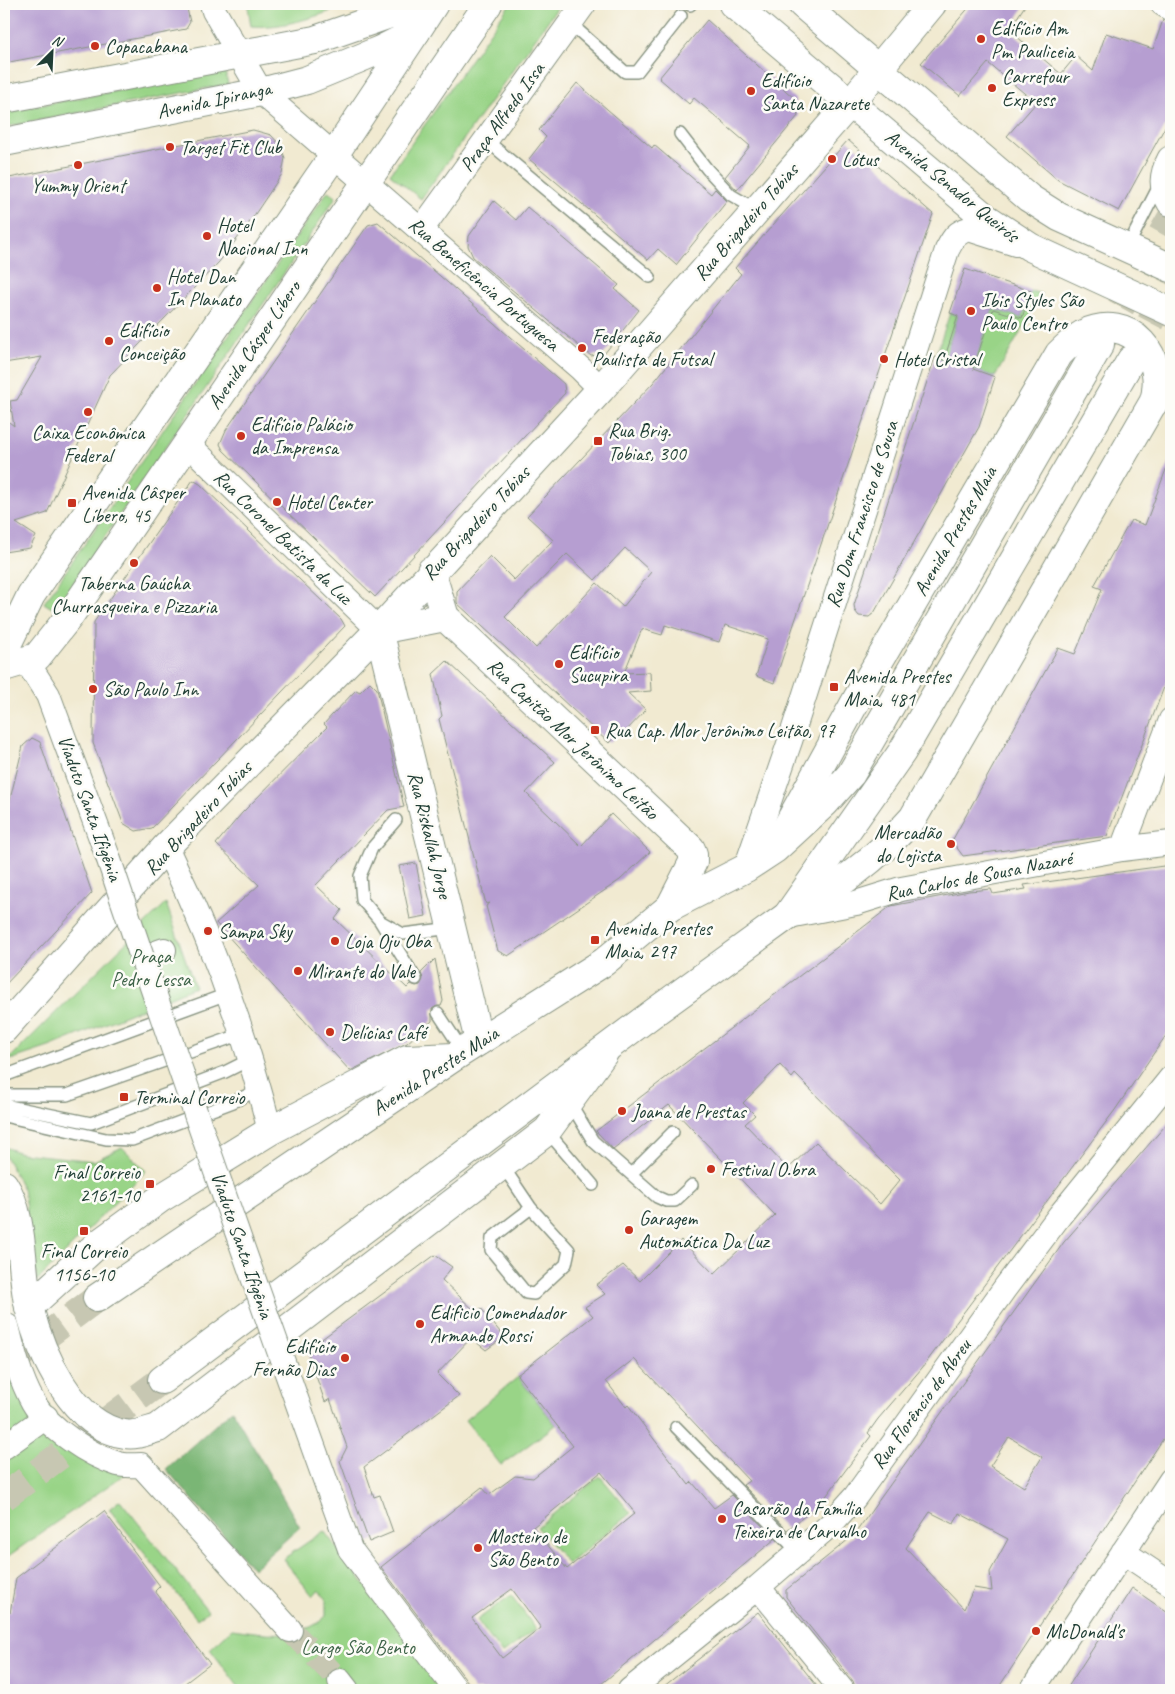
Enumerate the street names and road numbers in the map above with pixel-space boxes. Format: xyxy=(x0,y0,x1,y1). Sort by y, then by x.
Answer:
street label: Praça Alfredo Issa xyxy=(454,57,551,176)
street label: Avenida Ipiranga xyxy=(155,75,275,124)
street label: Avenida Senador Queirós xyxy=(880,124,1026,249)
street label: Rua Brigadeiro Tobias xyxy=(688,157,805,286)
street label: Rua Beneficência Portuguesa xyxy=(404,212,565,357)
street label: Avenida Cásper Líbero xyxy=(202,274,307,414)
street label: Rua Dom Francisco de Sousa xyxy=(820,416,904,611)
street label: Rua Brigadeiro Tobias xyxy=(417,459,537,585)
street label: Avenida Prestes Maia xyxy=(908,460,1003,600)
street label: Rua Coronel Batista da Luz xyxy=(209,465,359,611)
street label: Rua Capitão Mor Jerônimo Leitão xyxy=(482,653,665,826)
street label: Viaduto Santa Ifigênia xyxy=(52,732,129,886)
street label: Rua Brigadeiro Tobias xyxy=(139,754,259,880)
street label: Rua Riskallah Jorge xyxy=(402,769,458,902)
street label: Rua Carlos de Sousa Nazaré xyxy=(884,845,1078,906)
street label: Avenida Prestes Maia xyxy=(367,1020,505,1121)
street label: Viaduto Santa Ifigênia xyxy=(205,1168,279,1323)
street label: Rua Florêncio de Abreu xyxy=(865,1333,977,1474)

